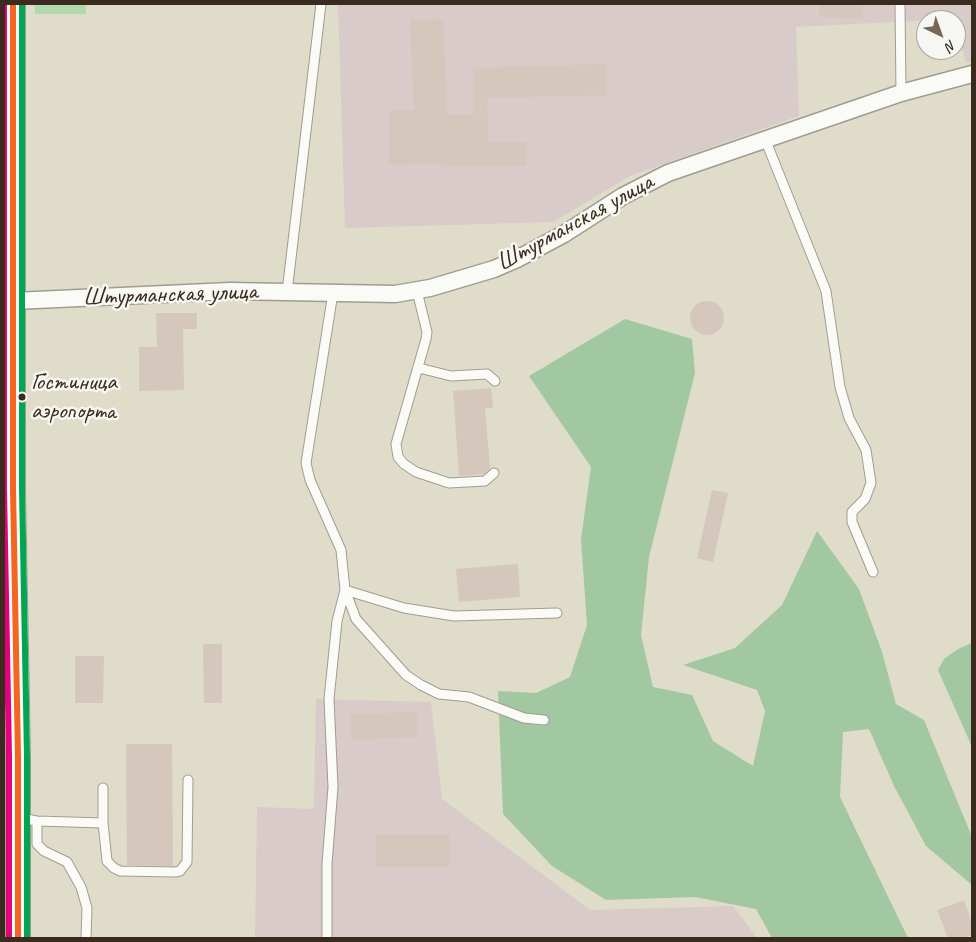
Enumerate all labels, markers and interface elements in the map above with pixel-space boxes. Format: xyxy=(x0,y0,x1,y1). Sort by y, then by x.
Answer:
north arrow xyxy=(916,10,966,60)
text: N xyxy=(942,37,960,55)
street label: Штурманская улица xyxy=(491,168,659,278)
street label: Штурманская улица xyxy=(82,277,258,313)
place label: Гостиница аэропорта xyxy=(31,369,117,425)
marker: Гостиница аэропорта xyxy=(17,392,27,402)

